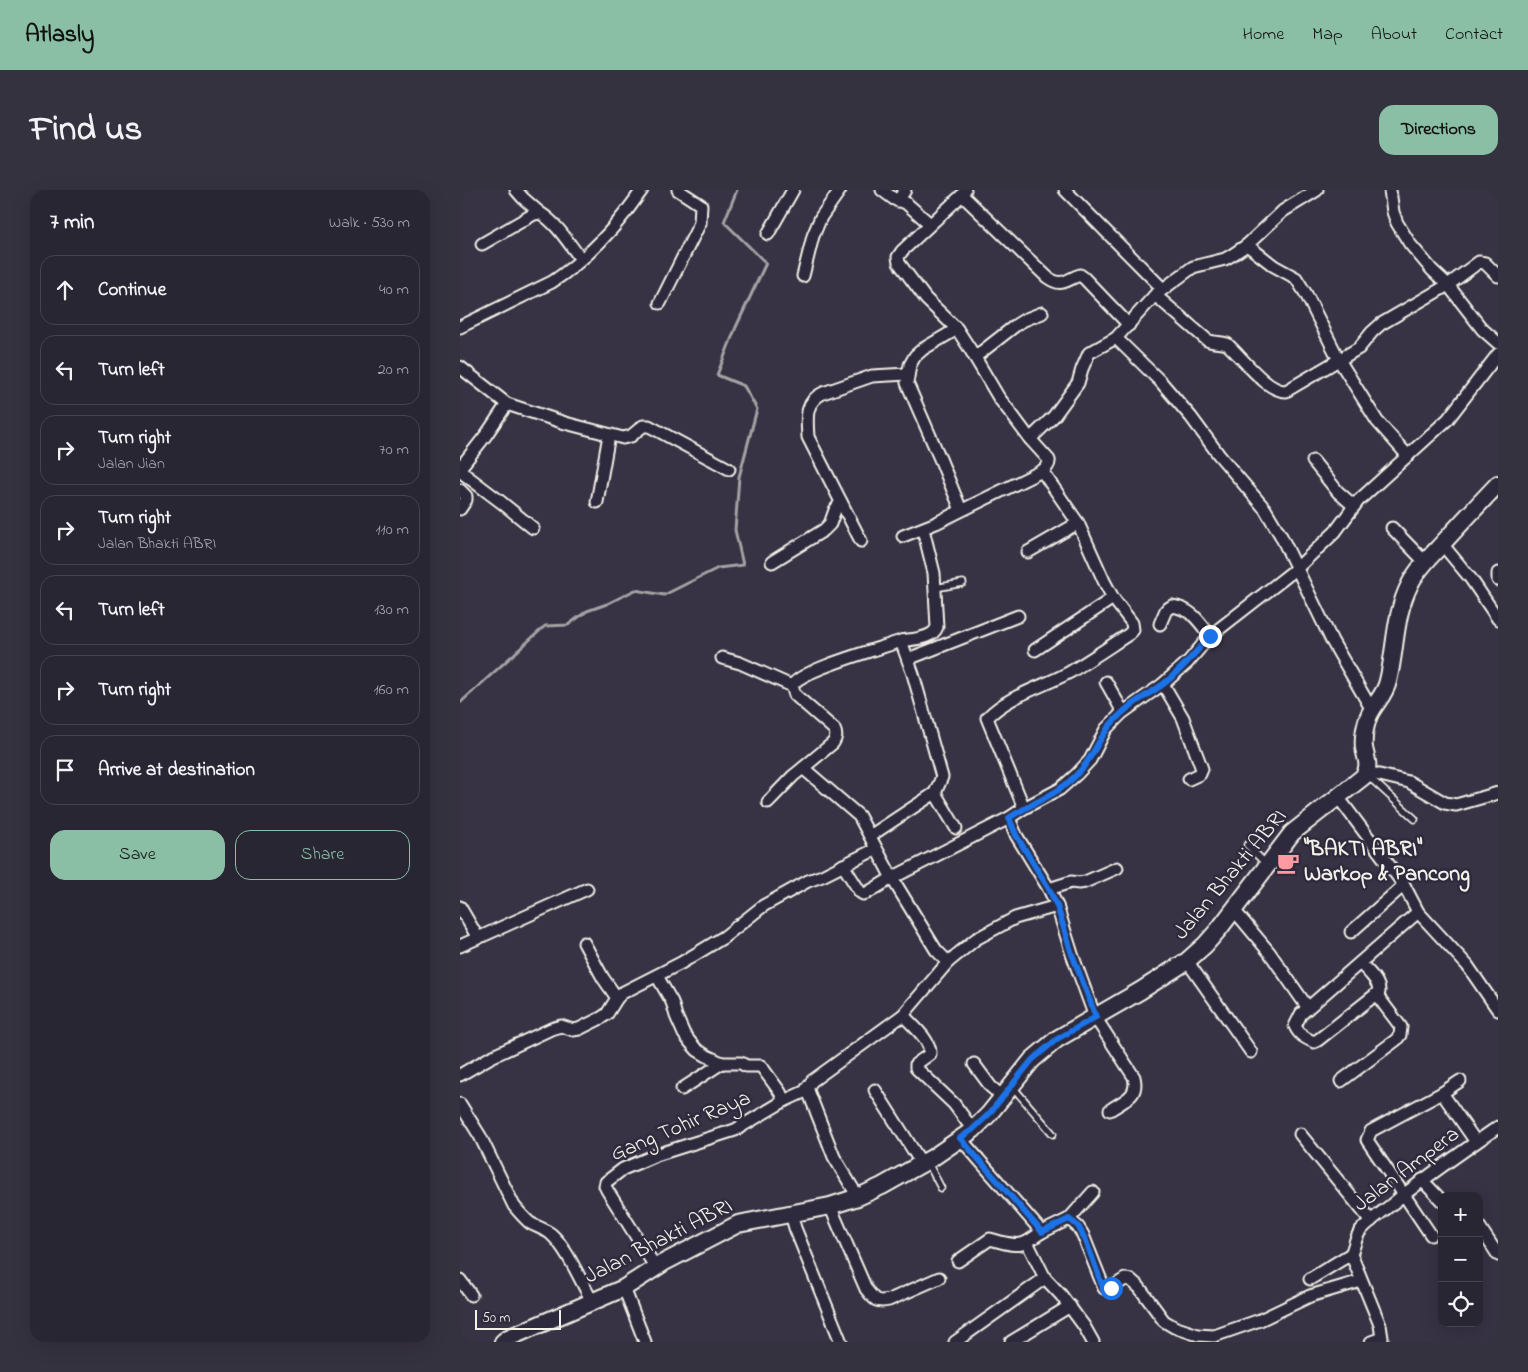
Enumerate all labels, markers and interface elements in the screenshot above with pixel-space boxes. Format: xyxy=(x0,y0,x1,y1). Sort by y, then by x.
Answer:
text: Atlasly xyxy=(25,18,94,53)
text: Home xyxy=(1243,22,1284,48)
text: Map xyxy=(1312,22,1343,48)
text: About xyxy=(1371,22,1417,48)
text: Contact xyxy=(1445,22,1503,48)
text: Find us xyxy=(30,105,142,156)
button: Directions xyxy=(1379,105,1498,155)
text: 7 min xyxy=(50,208,94,238)
text: Walk · 530 m xyxy=(329,211,410,235)
icon: ahead xyxy=(51,276,79,304)
text: Continue xyxy=(98,277,166,304)
text: 40 m xyxy=(379,278,409,302)
icon: left xyxy=(51,356,79,384)
text: Turn left xyxy=(98,357,165,384)
text: 20 m xyxy=(378,358,409,382)
text: Turn right xyxy=(98,425,171,452)
icon: right xyxy=(51,436,79,464)
text: 70 m xyxy=(379,438,409,462)
text: Jalan Jian xyxy=(98,452,165,476)
text: Turn right xyxy=(98,505,171,532)
icon: right xyxy=(51,516,79,544)
text: 110 m xyxy=(375,518,409,542)
text: Jalan Bhakti ABRI xyxy=(98,532,216,556)
icon: left xyxy=(51,596,79,624)
text: Turn left xyxy=(98,597,165,624)
text: 130 m xyxy=(374,598,409,622)
route end xyxy=(1199,625,1222,648)
icon: right xyxy=(51,676,79,704)
text: Turn right xyxy=(98,677,171,704)
text: 160 m xyxy=(374,678,409,702)
icon: arrive xyxy=(51,756,79,784)
text: Arrive at destination xyxy=(98,757,255,784)
street label: Jalan Bhakti ABRI xyxy=(1167,802,1295,948)
button: Save xyxy=(50,830,225,880)
button: Share xyxy=(235,830,410,880)
place label: "BAKTI ABRI" Warkop & Pancong xyxy=(1303,834,1470,892)
cafe icon: "BAKTI ABRI" Warkop & Pancong xyxy=(1275,850,1301,876)
street label: Gang Tohir Raya xyxy=(606,1083,756,1172)
street label: Jalan Ampera xyxy=(1347,1119,1467,1221)
street label: Jalan Bhakti ABRI xyxy=(579,1191,739,1293)
map controls xyxy=(1438,1192,1483,1327)
button: + xyxy=(1438,1192,1483,1237)
button: − xyxy=(1438,1237,1483,1282)
route start xyxy=(1100,1277,1123,1300)
button: locate xyxy=(1438,1282,1483,1327)
scale bar xyxy=(475,1307,561,1330)
text: 50 m xyxy=(482,1308,510,1329)

